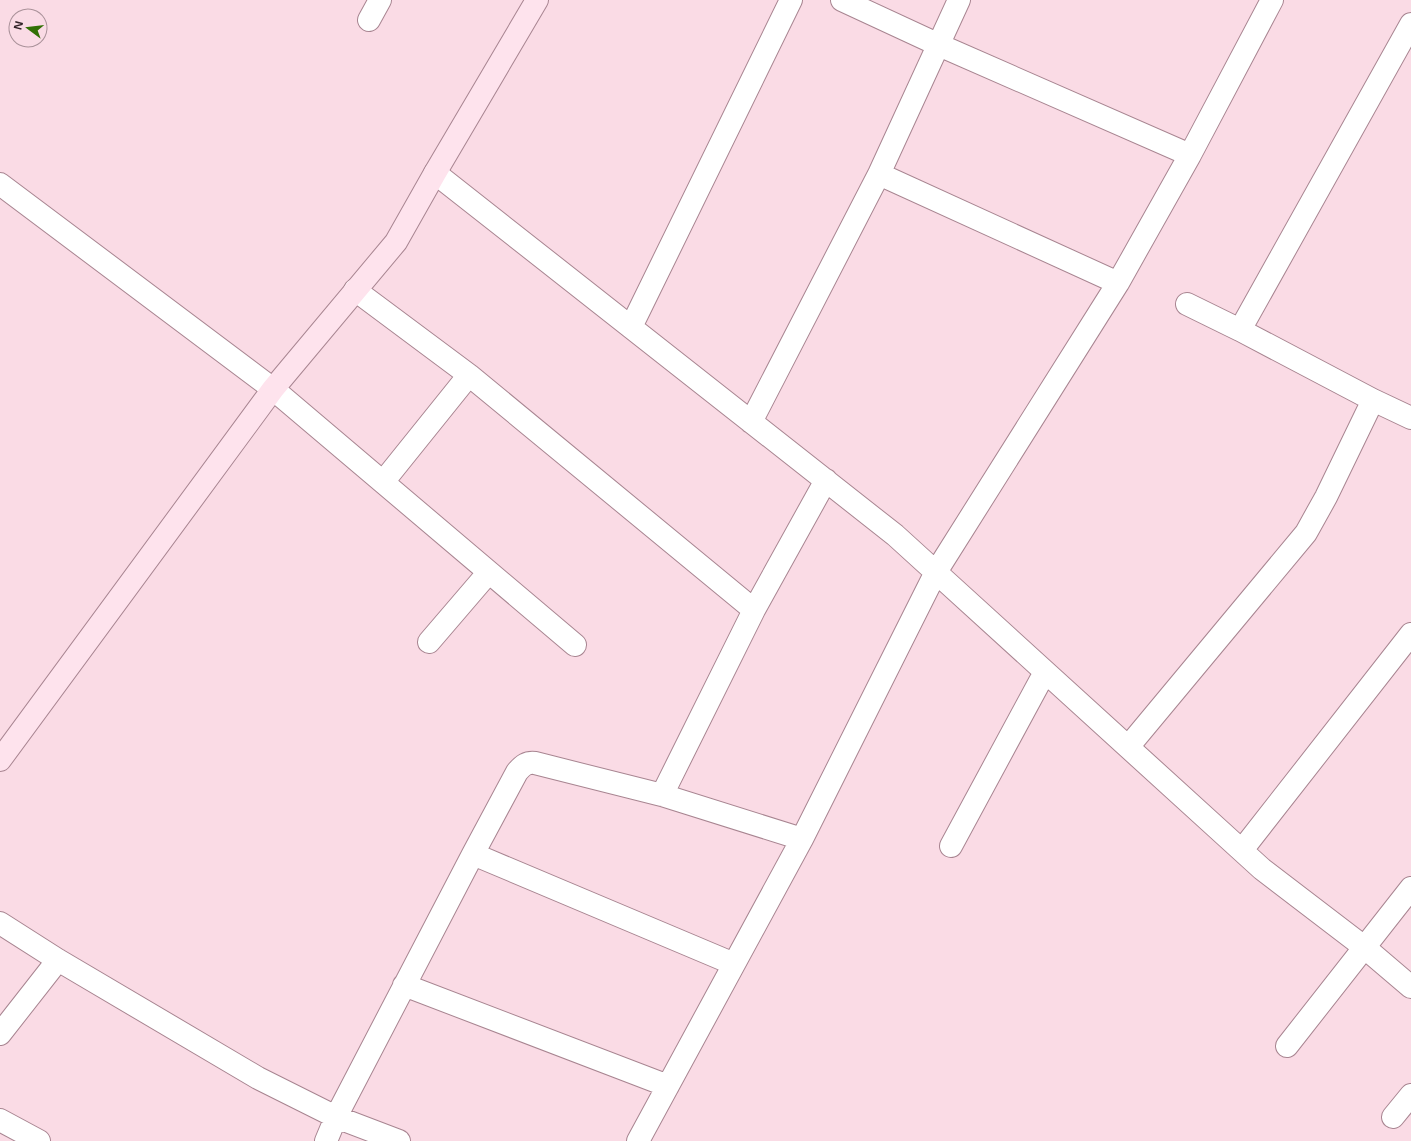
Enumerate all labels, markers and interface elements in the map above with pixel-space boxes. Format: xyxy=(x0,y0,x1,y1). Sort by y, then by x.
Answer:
north arrow xyxy=(8,8,48,48)
text: N xyxy=(9,19,26,32)

